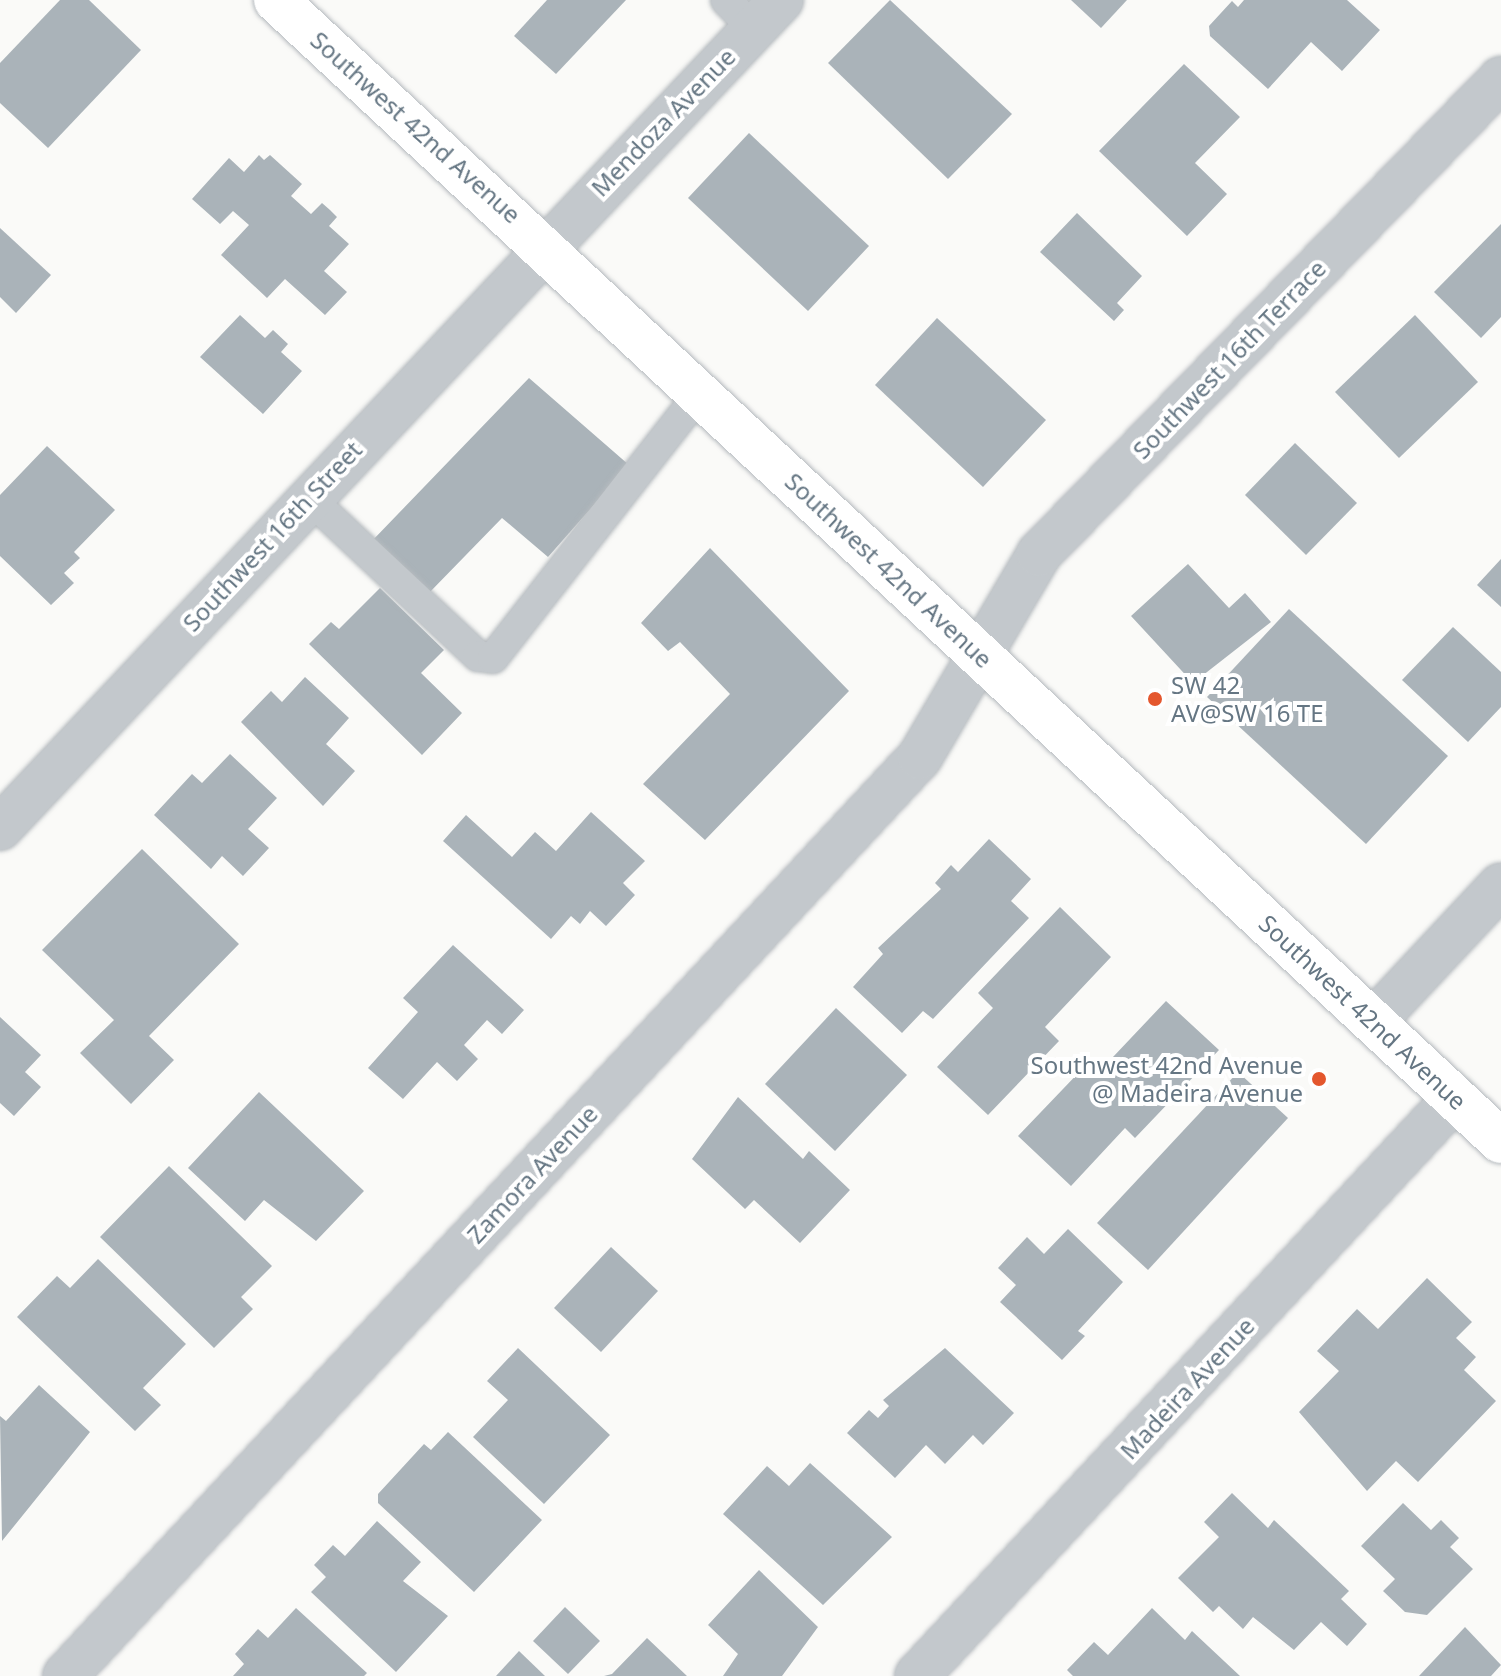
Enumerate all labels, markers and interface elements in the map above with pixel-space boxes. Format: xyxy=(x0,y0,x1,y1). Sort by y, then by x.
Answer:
street label: Southwest 42nd Avenue xyxy=(305,25,527,229)
street label: Mendoza Avenue xyxy=(585,42,741,202)
street label: Southwest 16th Terrace xyxy=(1127,254,1331,464)
street label: Southwest 16th Street xyxy=(177,435,367,637)
street label: Southwest 42nd Avenue xyxy=(780,467,998,673)
place label: SW 42 AV@SW 16 TE xyxy=(1171,671,1323,727)
marker: SW 42 AV@SW 16 TE xyxy=(1146,690,1164,708)
street label: Southwest 42nd Avenue xyxy=(1254,909,1472,1115)
place label: Southwest 42nd Avenue @ Madeira Avenue xyxy=(1031,1051,1303,1107)
marker: Southwest 42nd Avenue @ Madeira Avenue xyxy=(1310,1070,1328,1088)
street label: Zamora Avenue xyxy=(461,1099,603,1249)
street label: Madeira Avenue xyxy=(1114,1311,1260,1465)

